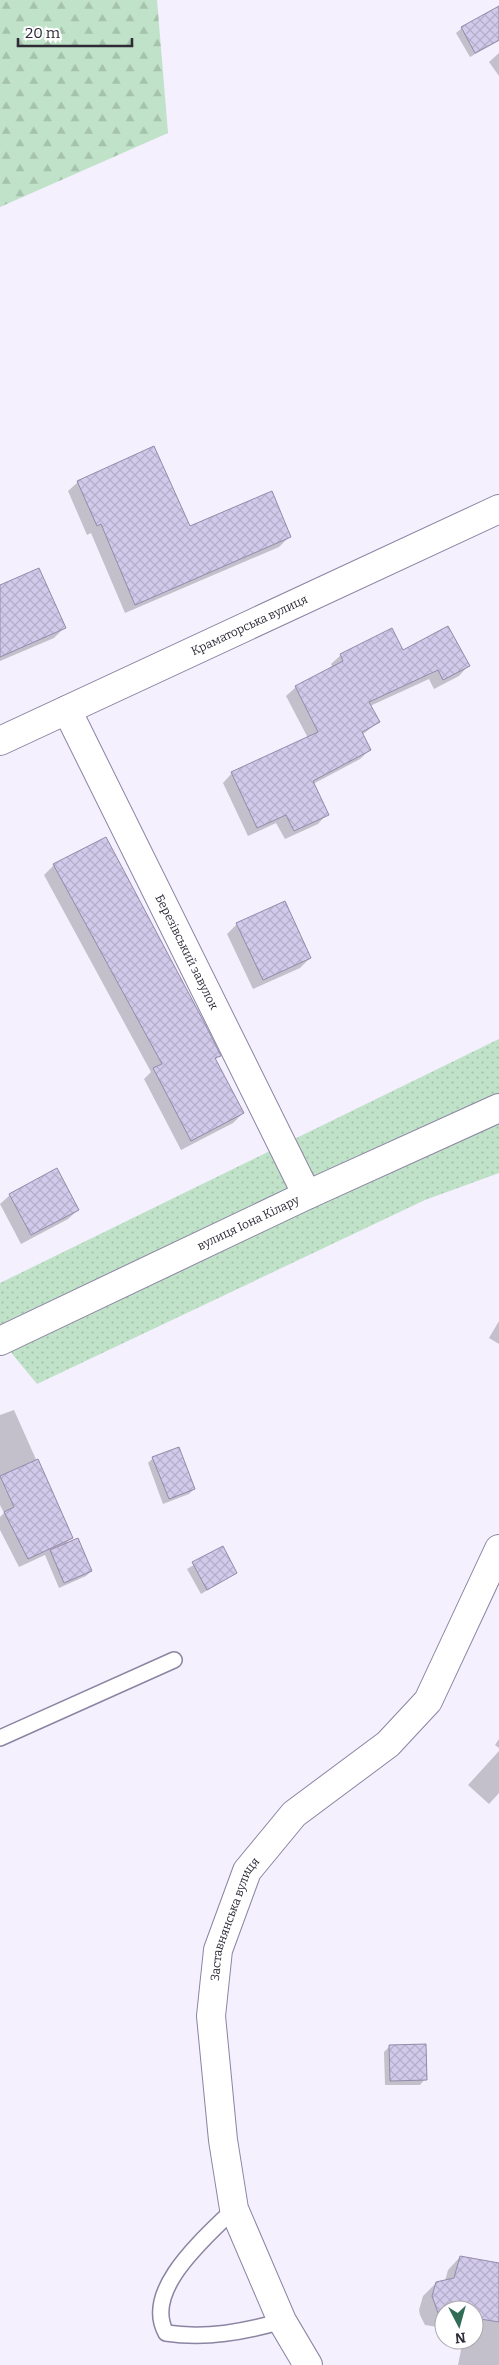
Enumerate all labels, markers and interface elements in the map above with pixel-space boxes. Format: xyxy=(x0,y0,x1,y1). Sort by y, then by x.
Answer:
scale bar xyxy=(18,15,131,47)
text: 20 m xyxy=(25,24,61,42)
street label: Краматорська вулиця xyxy=(189,592,310,658)
street label: Березівський завулок xyxy=(152,892,221,1012)
street label: вулиця Іона Кілару xyxy=(195,1192,302,1253)
street label: Заставнянська вулиця xyxy=(208,1854,262,1982)
north arrow xyxy=(434,2300,484,2350)
text: N xyxy=(454,2328,467,2346)

